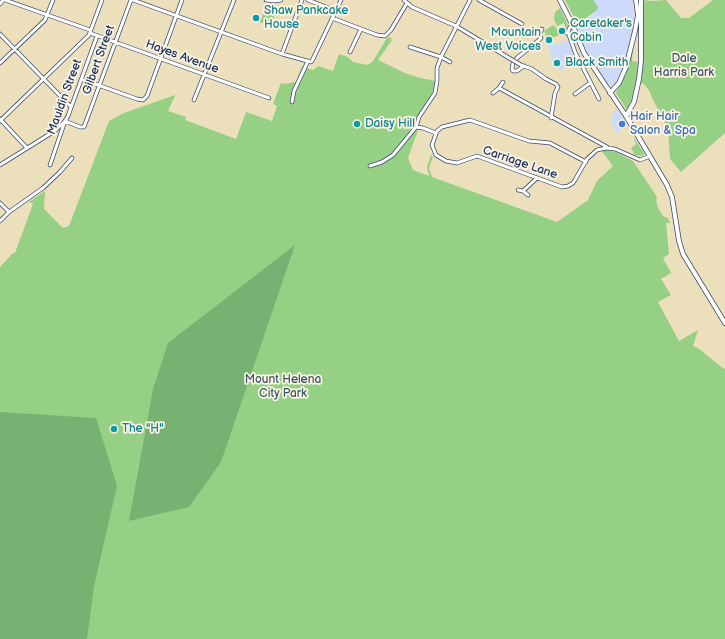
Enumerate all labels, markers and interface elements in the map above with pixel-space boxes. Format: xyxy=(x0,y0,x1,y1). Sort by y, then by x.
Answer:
place label: Shaw Pankcake House xyxy=(264,4,348,32)
marker: Shaw Pankcake House xyxy=(251,13,261,23)
place label: Caretaker's Cabin xyxy=(570,17,632,45)
street label: Gilbert Street xyxy=(80,23,118,97)
place label: Mountain West Voices xyxy=(475,26,541,54)
marker: Caretaker's Cabin xyxy=(557,26,567,36)
marker: Mountain West Voices xyxy=(544,35,554,45)
street label: Hayes Avenue xyxy=(143,37,221,77)
park label: Dale Harris Park xyxy=(654,52,714,80)
place label: Black Smith xyxy=(565,56,628,70)
street label: Mauldin Street xyxy=(45,57,85,137)
marker: Black Smith xyxy=(552,58,562,68)
place label: Hair Hair Salon & Spa xyxy=(630,110,696,138)
place label: Daisy Hill xyxy=(365,117,415,131)
marker: Daisy Hill xyxy=(352,119,362,129)
marker: Hair Hair Salon & Spa xyxy=(617,119,627,129)
street label: Carriage Lane xyxy=(481,143,559,183)
park label: Mount Helena City Park xyxy=(245,373,321,401)
place label: The "H" xyxy=(122,422,164,436)
marker: The "H" xyxy=(109,424,119,434)

